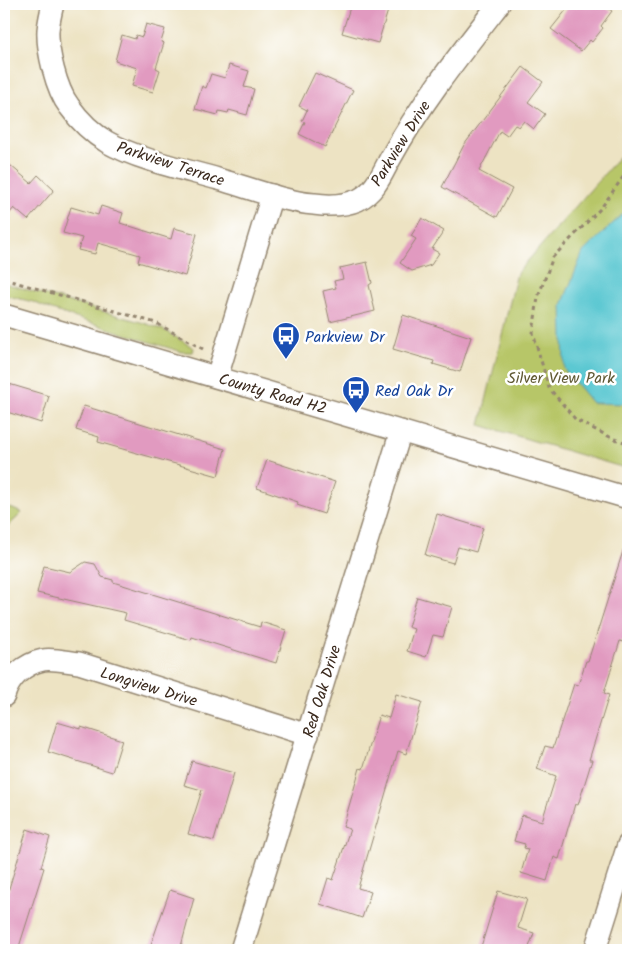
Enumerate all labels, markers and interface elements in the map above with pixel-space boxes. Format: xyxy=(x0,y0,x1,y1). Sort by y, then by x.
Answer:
street label: Parkview Drive xyxy=(365,96,438,192)
street label: Parkview Terrace xyxy=(113,135,228,194)
bus stop icon: Parkview Dr xyxy=(271,321,301,360)
place label: Parkview Dr xyxy=(305,325,386,350)
park label: Silver View Park xyxy=(507,366,615,391)
street label: County Road H2 xyxy=(215,367,330,422)
bus stop icon: Red Oak Dr xyxy=(341,375,371,414)
place label: Red Oak Dr xyxy=(375,379,454,404)
street label: Red Oak Drive xyxy=(297,642,348,741)
street label: Longview Drive xyxy=(97,661,200,714)

